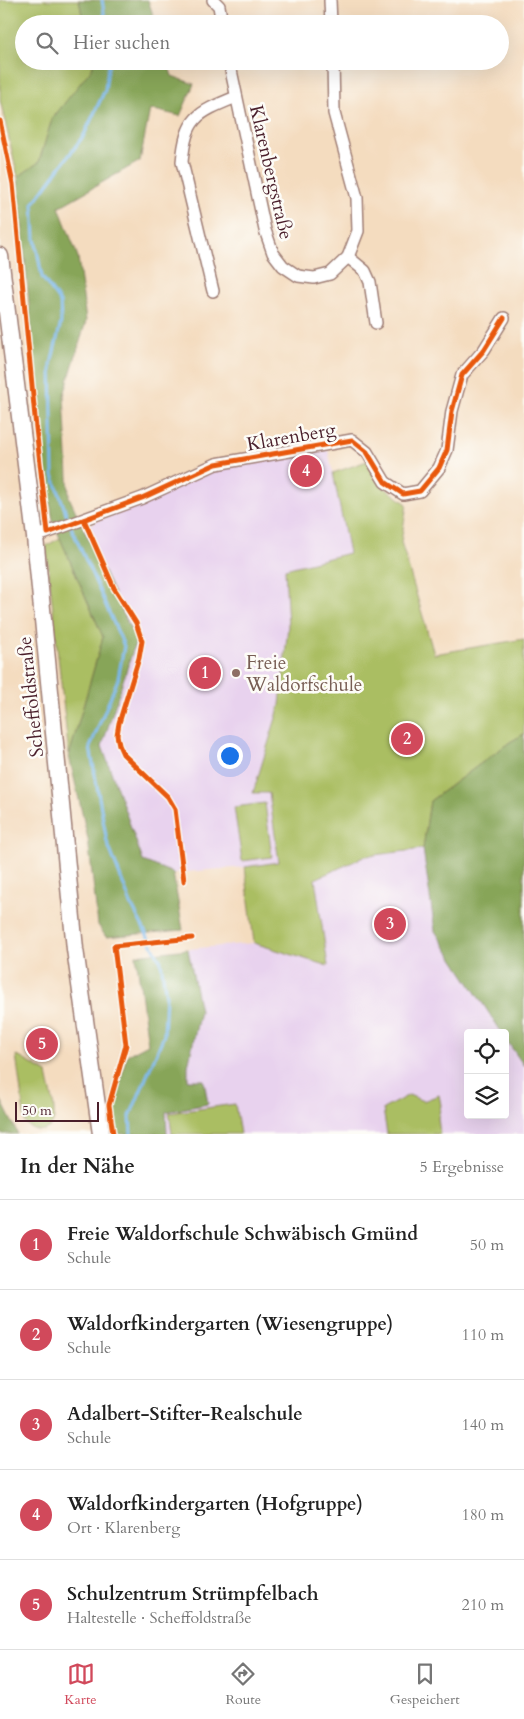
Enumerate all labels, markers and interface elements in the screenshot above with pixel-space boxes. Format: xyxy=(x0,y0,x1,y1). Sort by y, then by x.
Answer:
search box xyxy=(15,15,509,70)
icon: search xyxy=(33,29,61,57)
text: Hier suchen xyxy=(73,30,170,56)
street label: Klarenbergstraße xyxy=(243,102,299,242)
street label: Klarenberg xyxy=(245,416,338,458)
pin: 4 xyxy=(290,452,322,490)
street label: Scheffoldstraße xyxy=(12,635,50,759)
place label: Freie Waldorfschule xyxy=(245,650,362,698)
pin: 1 xyxy=(189,654,221,692)
marker: Freie Waldorfschule xyxy=(230,667,242,679)
pin: 2 xyxy=(391,720,423,758)
your location xyxy=(217,743,243,769)
pin: 3 xyxy=(374,905,406,943)
pin: 5 xyxy=(26,1025,58,1063)
map controls xyxy=(464,1029,509,1119)
button: locate xyxy=(464,1029,509,1074)
button: layers xyxy=(464,1074,509,1119)
scale bar xyxy=(15,1099,99,1122)
text: 50 m xyxy=(22,1101,52,1120)
text: In der Nähe xyxy=(20,1152,135,1181)
text: 5 Ergebnisse xyxy=(419,1156,504,1178)
text: Freie Waldorfschule Schwäbisch Gmünd xyxy=(67,1221,418,1247)
text: 1 xyxy=(32,1234,40,1256)
text: 50 m xyxy=(470,1234,504,1256)
text: Schule xyxy=(67,1247,111,1269)
text: Waldorfkindergarten (Wiesengruppe) xyxy=(67,1311,393,1337)
text: 2 xyxy=(32,1324,40,1346)
text: 110 m xyxy=(462,1324,504,1346)
text: Schule xyxy=(67,1337,111,1359)
text: Adalbert-Stifter-Realschule xyxy=(67,1401,303,1427)
text: 3 xyxy=(32,1414,40,1436)
text: 140 m xyxy=(462,1414,504,1436)
text: Schule xyxy=(67,1427,111,1449)
text: Waldorfkindergarten (Hofgruppe) xyxy=(67,1491,363,1517)
text: 4 xyxy=(32,1504,40,1526)
text: 180 m xyxy=(462,1504,504,1526)
text: Ort · Klarenberg xyxy=(67,1517,180,1539)
text: Schulzentrum Strümpfelbach xyxy=(67,1581,319,1607)
text: 5 xyxy=(32,1594,40,1616)
text: 210 m xyxy=(462,1594,504,1616)
text: Haltestelle · Scheffoldstraße xyxy=(67,1607,252,1629)
tab: Karte xyxy=(64,1660,97,1709)
tab: Route xyxy=(225,1660,261,1709)
tab: Gespeichert xyxy=(390,1660,460,1709)

